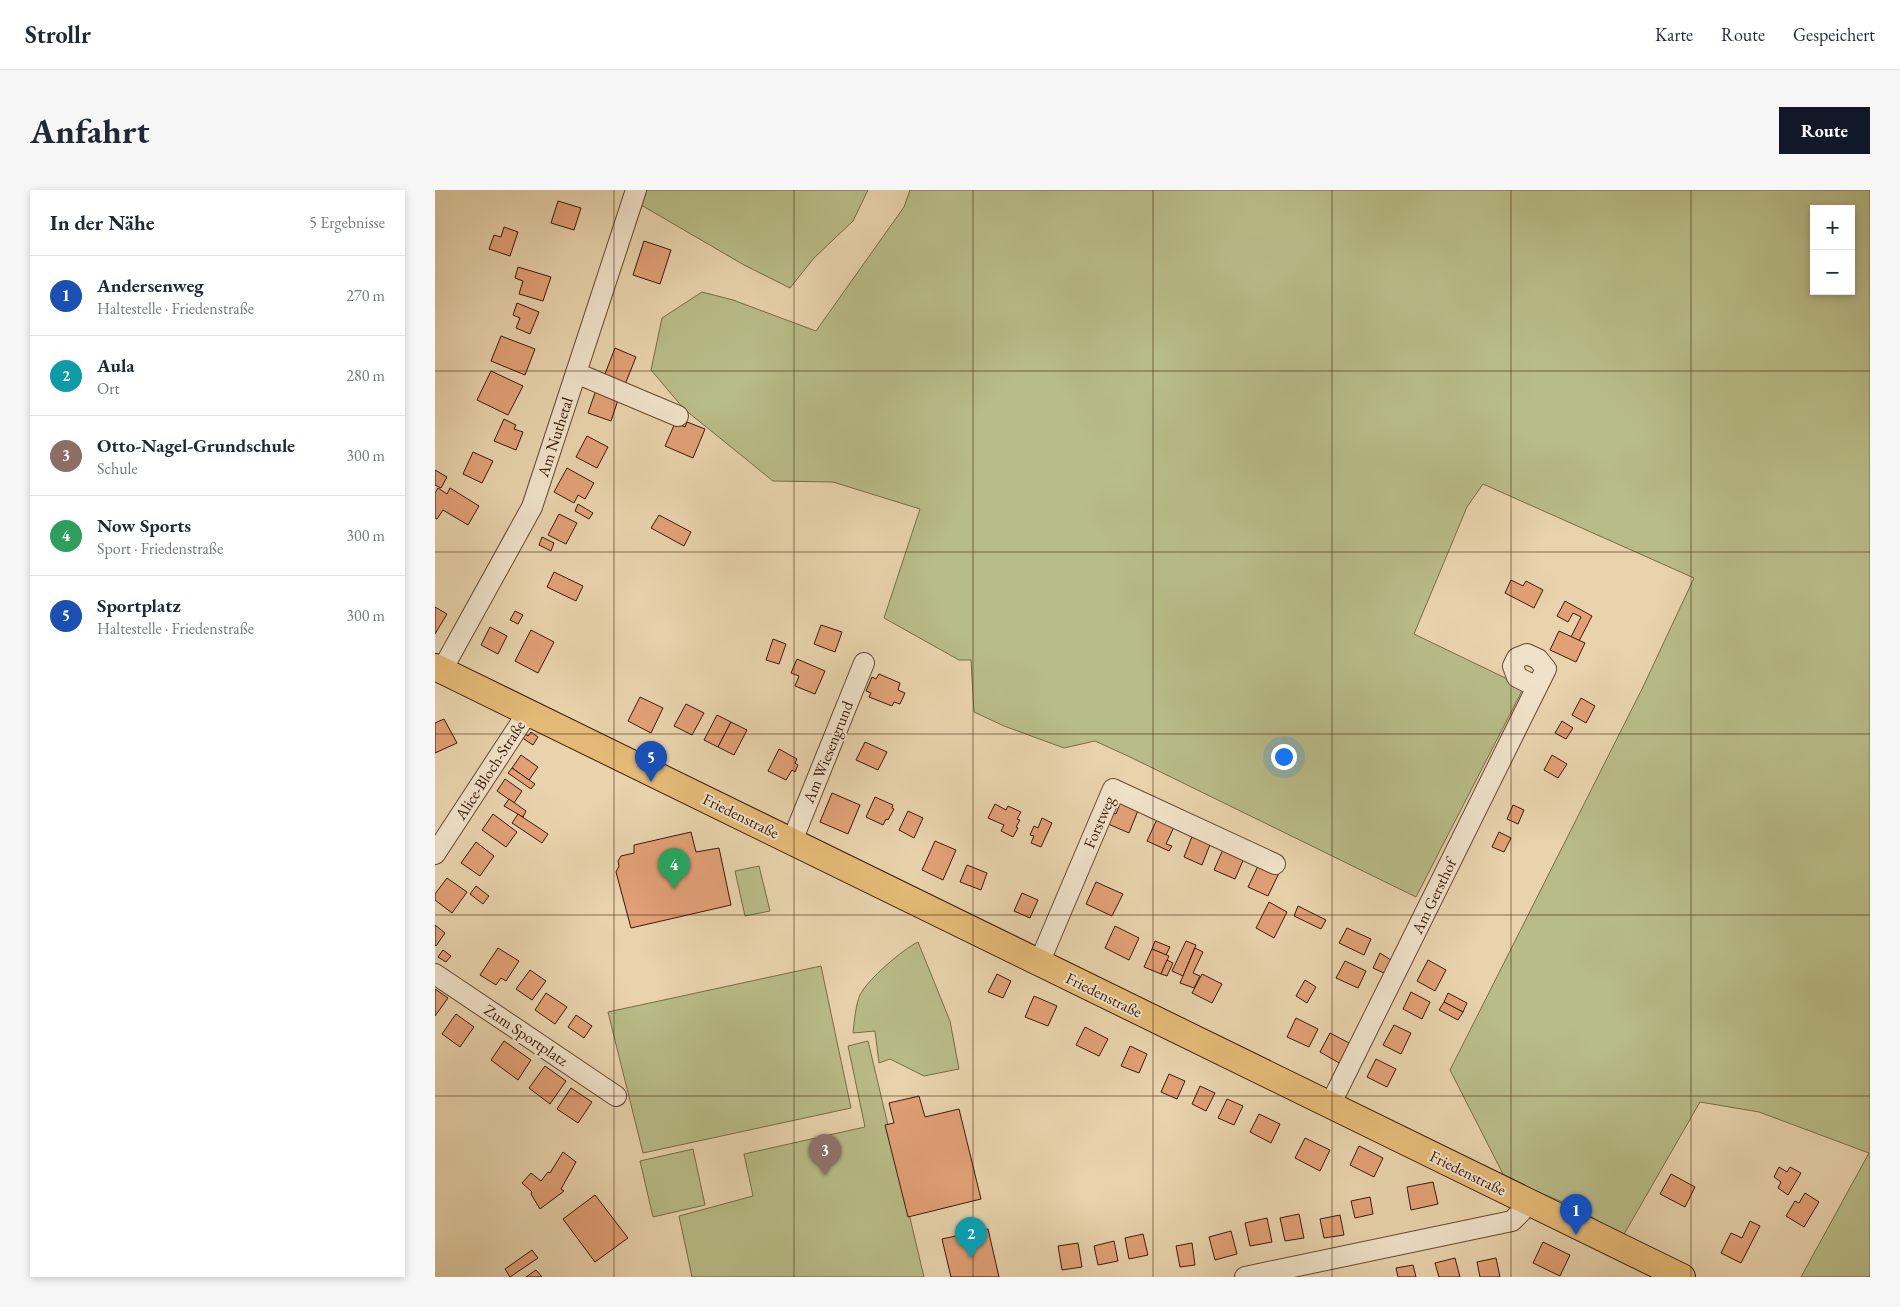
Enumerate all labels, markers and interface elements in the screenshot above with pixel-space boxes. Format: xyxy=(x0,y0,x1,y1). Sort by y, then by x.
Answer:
text: Strollr xyxy=(25,19,91,50)
text: Karte xyxy=(1655,23,1693,46)
text: Route xyxy=(1721,23,1765,46)
text: Gespeichert xyxy=(1793,23,1875,46)
button: Route xyxy=(1779,107,1870,154)
text: Anfahrt xyxy=(30,108,150,153)
map controls xyxy=(1810,205,1855,295)
button: + xyxy=(1810,205,1855,250)
text: In der Nähe xyxy=(50,209,155,236)
text: 5 Ergebnisse xyxy=(309,212,385,233)
button: − xyxy=(1810,250,1855,295)
text: Andersenweg xyxy=(97,273,204,298)
text: 1 xyxy=(62,285,70,306)
text: 270 m xyxy=(346,285,385,306)
text: Haltestelle · Friedenstraße xyxy=(97,298,254,319)
text: Aula xyxy=(97,353,135,378)
text: 2 xyxy=(62,365,70,386)
text: 280 m xyxy=(346,365,385,386)
text: Ort xyxy=(97,378,120,399)
street label: Am Nuthetal xyxy=(532,394,578,480)
text: Otto-Nagel-Grundschule xyxy=(97,433,295,458)
text: 3 xyxy=(62,445,70,466)
text: 300 m xyxy=(346,445,385,466)
text: Schule xyxy=(97,458,138,479)
text: Now Sports xyxy=(97,513,191,538)
text: 4 xyxy=(62,525,70,546)
text: 300 m xyxy=(346,525,385,546)
text: Sport · Friedenstraße xyxy=(97,538,223,559)
text: Sportplatz xyxy=(97,593,181,618)
text: 5 xyxy=(62,605,70,626)
text: 300 m xyxy=(346,605,385,626)
text: Haltestelle · Friedenstraße xyxy=(97,618,254,639)
street label: Am Wiesengrund xyxy=(798,697,858,807)
street label: Alice-Bloch-Straße xyxy=(449,716,530,825)
pin: 5 xyxy=(635,741,667,782)
your location xyxy=(1271,744,1297,770)
street label: Friedenstraße xyxy=(699,788,783,844)
street label: Forstweg xyxy=(1079,792,1120,851)
pin: 4 xyxy=(658,848,690,889)
street label: Am Gersthof xyxy=(1406,853,1462,938)
street label: Friedenstraße xyxy=(1062,967,1146,1023)
street label: Zum Sportplatz xyxy=(480,999,572,1071)
pin: 3 xyxy=(809,1134,841,1175)
street label: Friedenstraße xyxy=(1426,1145,1510,1201)
pin: 1 xyxy=(1560,1194,1592,1235)
pin: 2 xyxy=(955,1217,987,1258)

